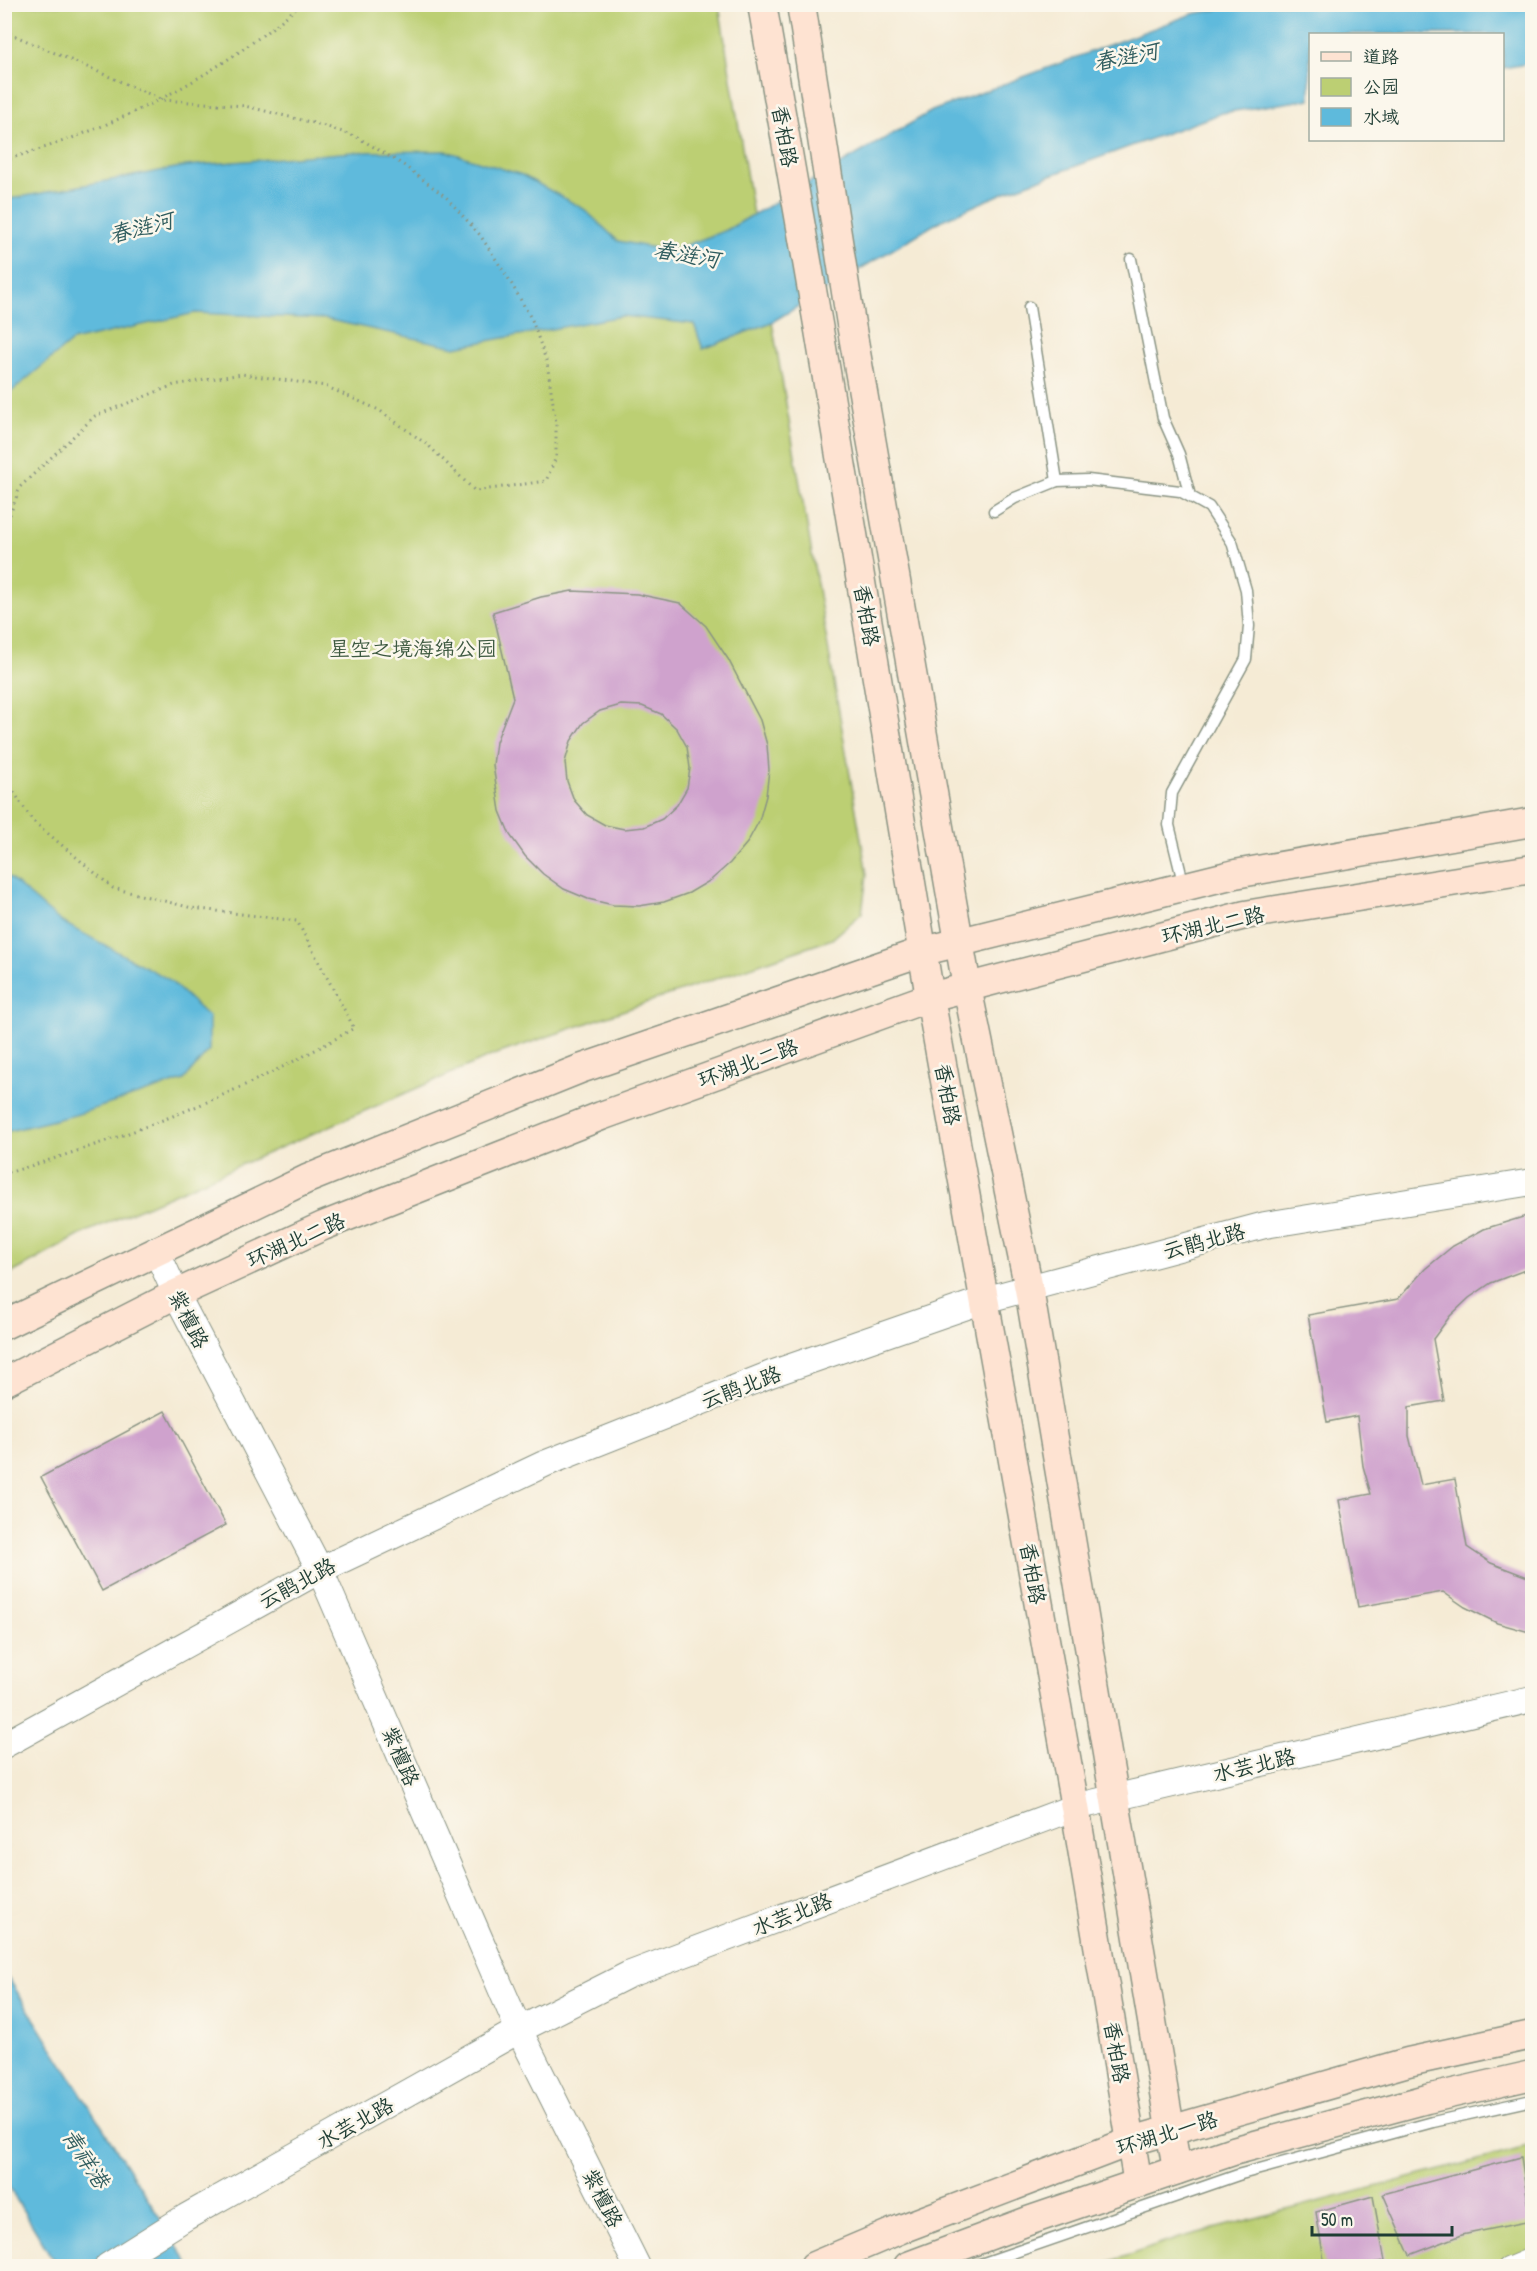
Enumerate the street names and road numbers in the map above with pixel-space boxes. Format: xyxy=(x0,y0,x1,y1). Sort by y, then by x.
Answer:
street label: 香柏路 xyxy=(765,102,805,170)
street label: 香柏路 xyxy=(847,581,887,649)
street label: 环湖北二路 xyxy=(1159,899,1267,951)
street label: 环湖北二路 xyxy=(694,1031,802,1095)
street label: 香柏路 xyxy=(928,1060,968,1128)
street label: 环湖北二路 xyxy=(242,1205,350,1275)
street label: 云鹃北路 xyxy=(1160,1216,1248,1266)
street label: 紫檀路 xyxy=(162,1284,216,1354)
street label: 云鹃北路 xyxy=(697,1358,785,1416)
street label: 香柏路 xyxy=(1013,1539,1053,1607)
street label: 云鹃北路 xyxy=(253,1550,341,1616)
street label: 紫檀路 xyxy=(375,1721,427,1791)
street label: 水芸北路 xyxy=(1210,1741,1298,1789)
street label: 水芸北路 xyxy=(748,1885,836,1943)
street label: 香柏路 xyxy=(1097,2018,1137,2086)
street label: 水芸北路 xyxy=(311,2090,399,2156)
street label: 环湖北一路 xyxy=(1113,2104,1221,2162)
street label: 紫檀路 xyxy=(576,2163,630,2233)

